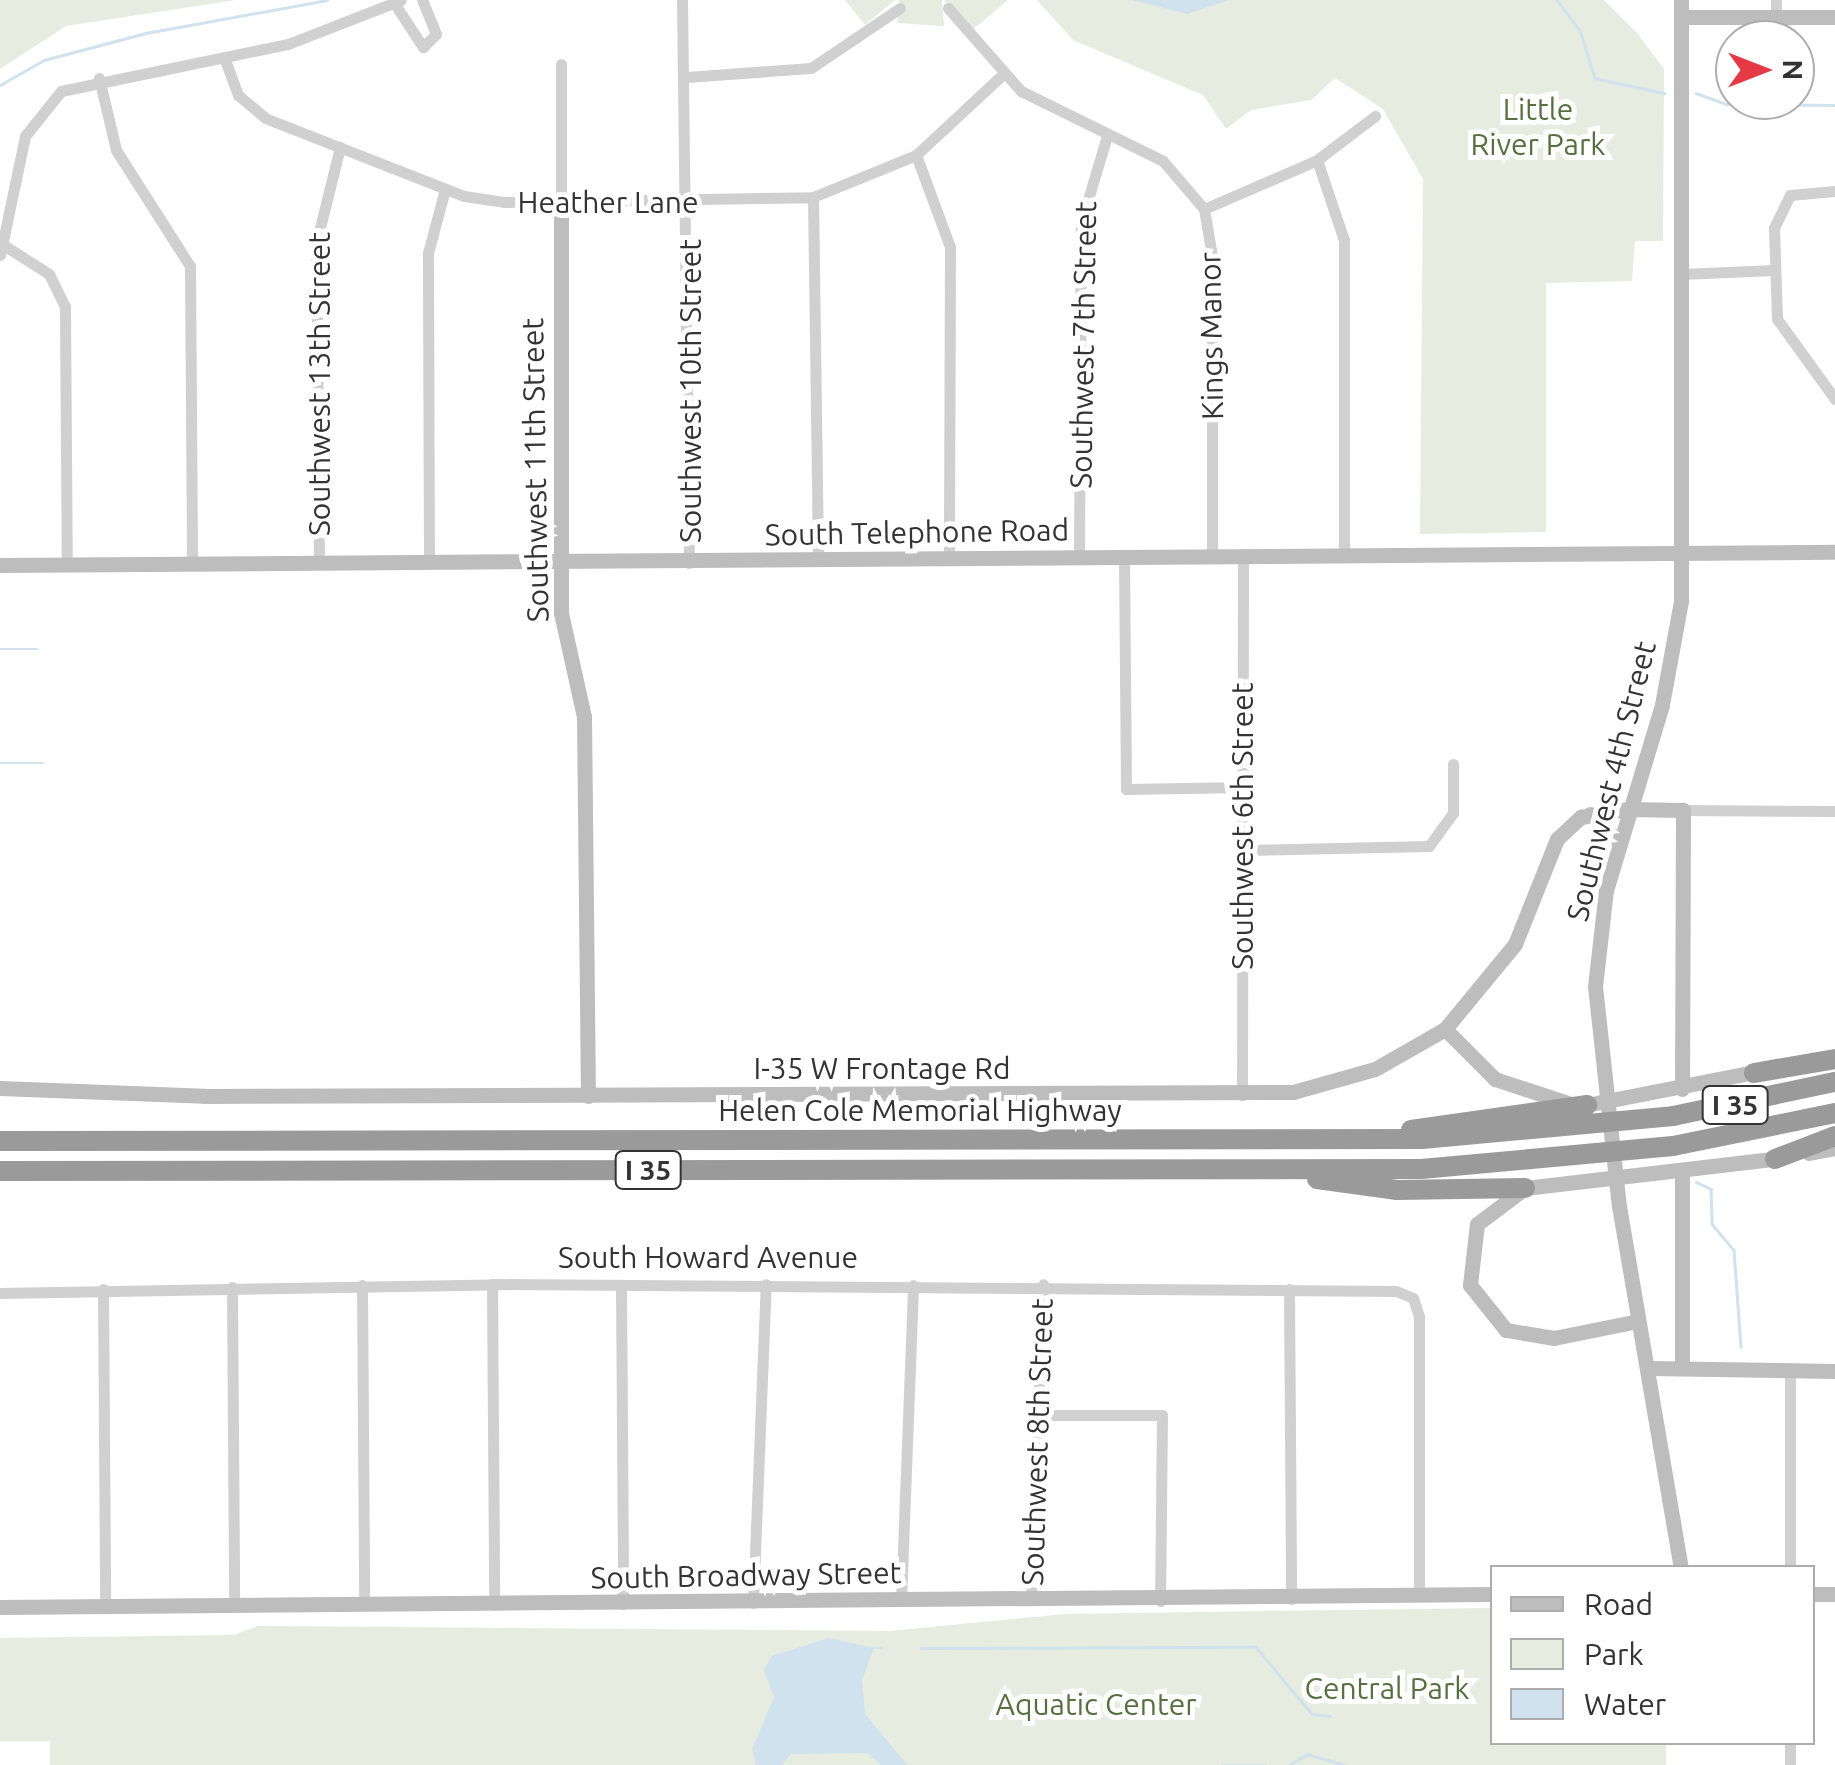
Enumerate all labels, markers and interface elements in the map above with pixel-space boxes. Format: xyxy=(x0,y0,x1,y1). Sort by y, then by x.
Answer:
north arrow xyxy=(1715,20,1815,120)
text: N xyxy=(1778,60,1809,80)
park label: Little River Park xyxy=(1471,91,1605,162)
street label: Heather Lane xyxy=(517,184,699,220)
street label: Southwest 7th Street xyxy=(1062,201,1104,489)
street label: Southwest 13th Street xyxy=(301,232,337,536)
street label: Southwest 10th Street xyxy=(672,239,708,543)
street label: Kings Manor xyxy=(1192,252,1230,420)
street label: Southwest 11th Street xyxy=(514,318,556,622)
street label: South Telephone Road xyxy=(765,511,1069,553)
street label: Southwest 4th Street xyxy=(1559,637,1663,925)
street label: Southwest 6th Street xyxy=(1224,682,1260,970)
street label: I-35 W Frontage Rd xyxy=(754,1050,1010,1086)
road number: I 35 xyxy=(1700,1082,1770,1128)
street label: Helen Cole Memorial Highway xyxy=(718,1092,1122,1128)
road number: I 35 xyxy=(613,1147,683,1193)
street label: South Howard Avenue xyxy=(558,1239,858,1275)
street label: Southwest 8th Street xyxy=(1014,1298,1060,1586)
street label: South Broadway Street xyxy=(590,1554,902,1596)
legend xyxy=(1490,1565,1815,1745)
text: Road xyxy=(1584,1587,1653,1621)
text: Park xyxy=(1584,1637,1644,1671)
park label: Central Park xyxy=(1305,1670,1469,1706)
park label: Aquatic Center xyxy=(995,1686,1197,1722)
text: Water xyxy=(1584,1687,1666,1721)

